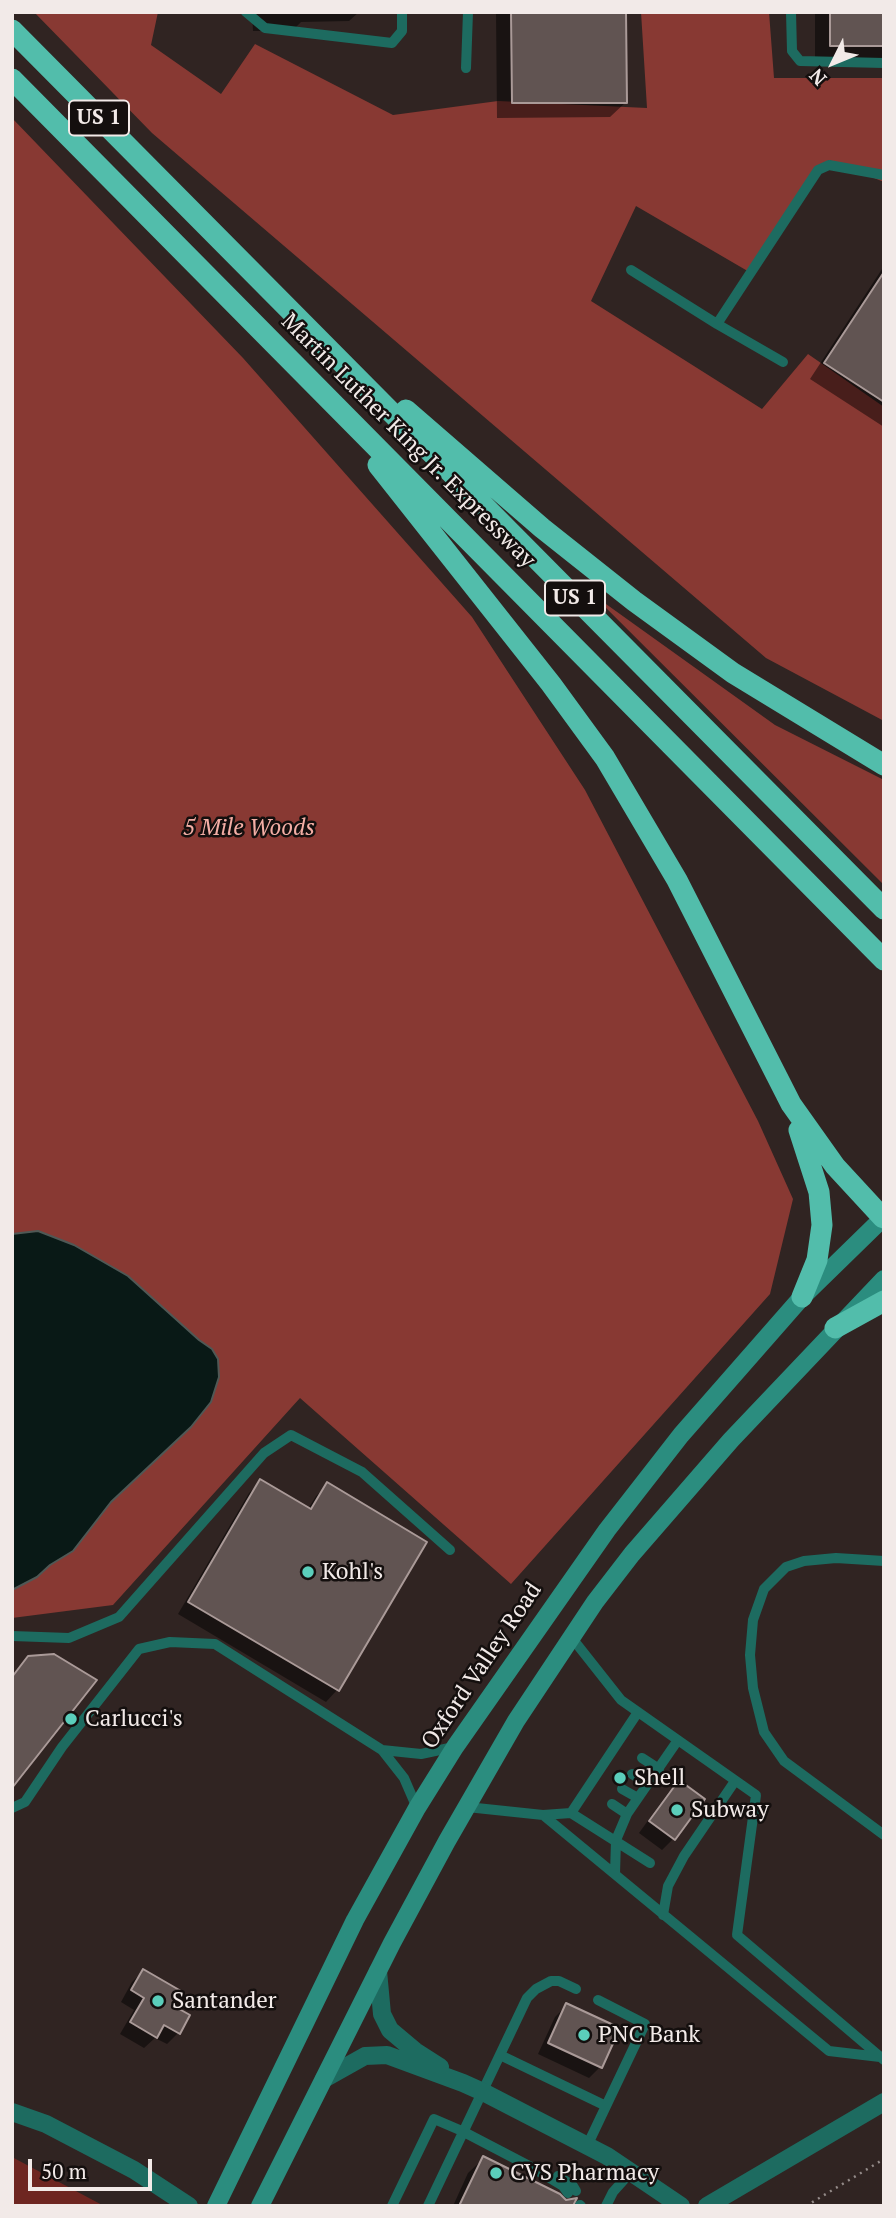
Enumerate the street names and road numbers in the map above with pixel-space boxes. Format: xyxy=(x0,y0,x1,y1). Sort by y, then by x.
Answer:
road number: US 1 xyxy=(69,100,129,136)
street label: Martin Luther King Jr. Expressway xyxy=(275,308,541,574)
road number: US 1 xyxy=(545,580,605,616)
street label: Oxford Valley Road xyxy=(416,1577,548,1755)

